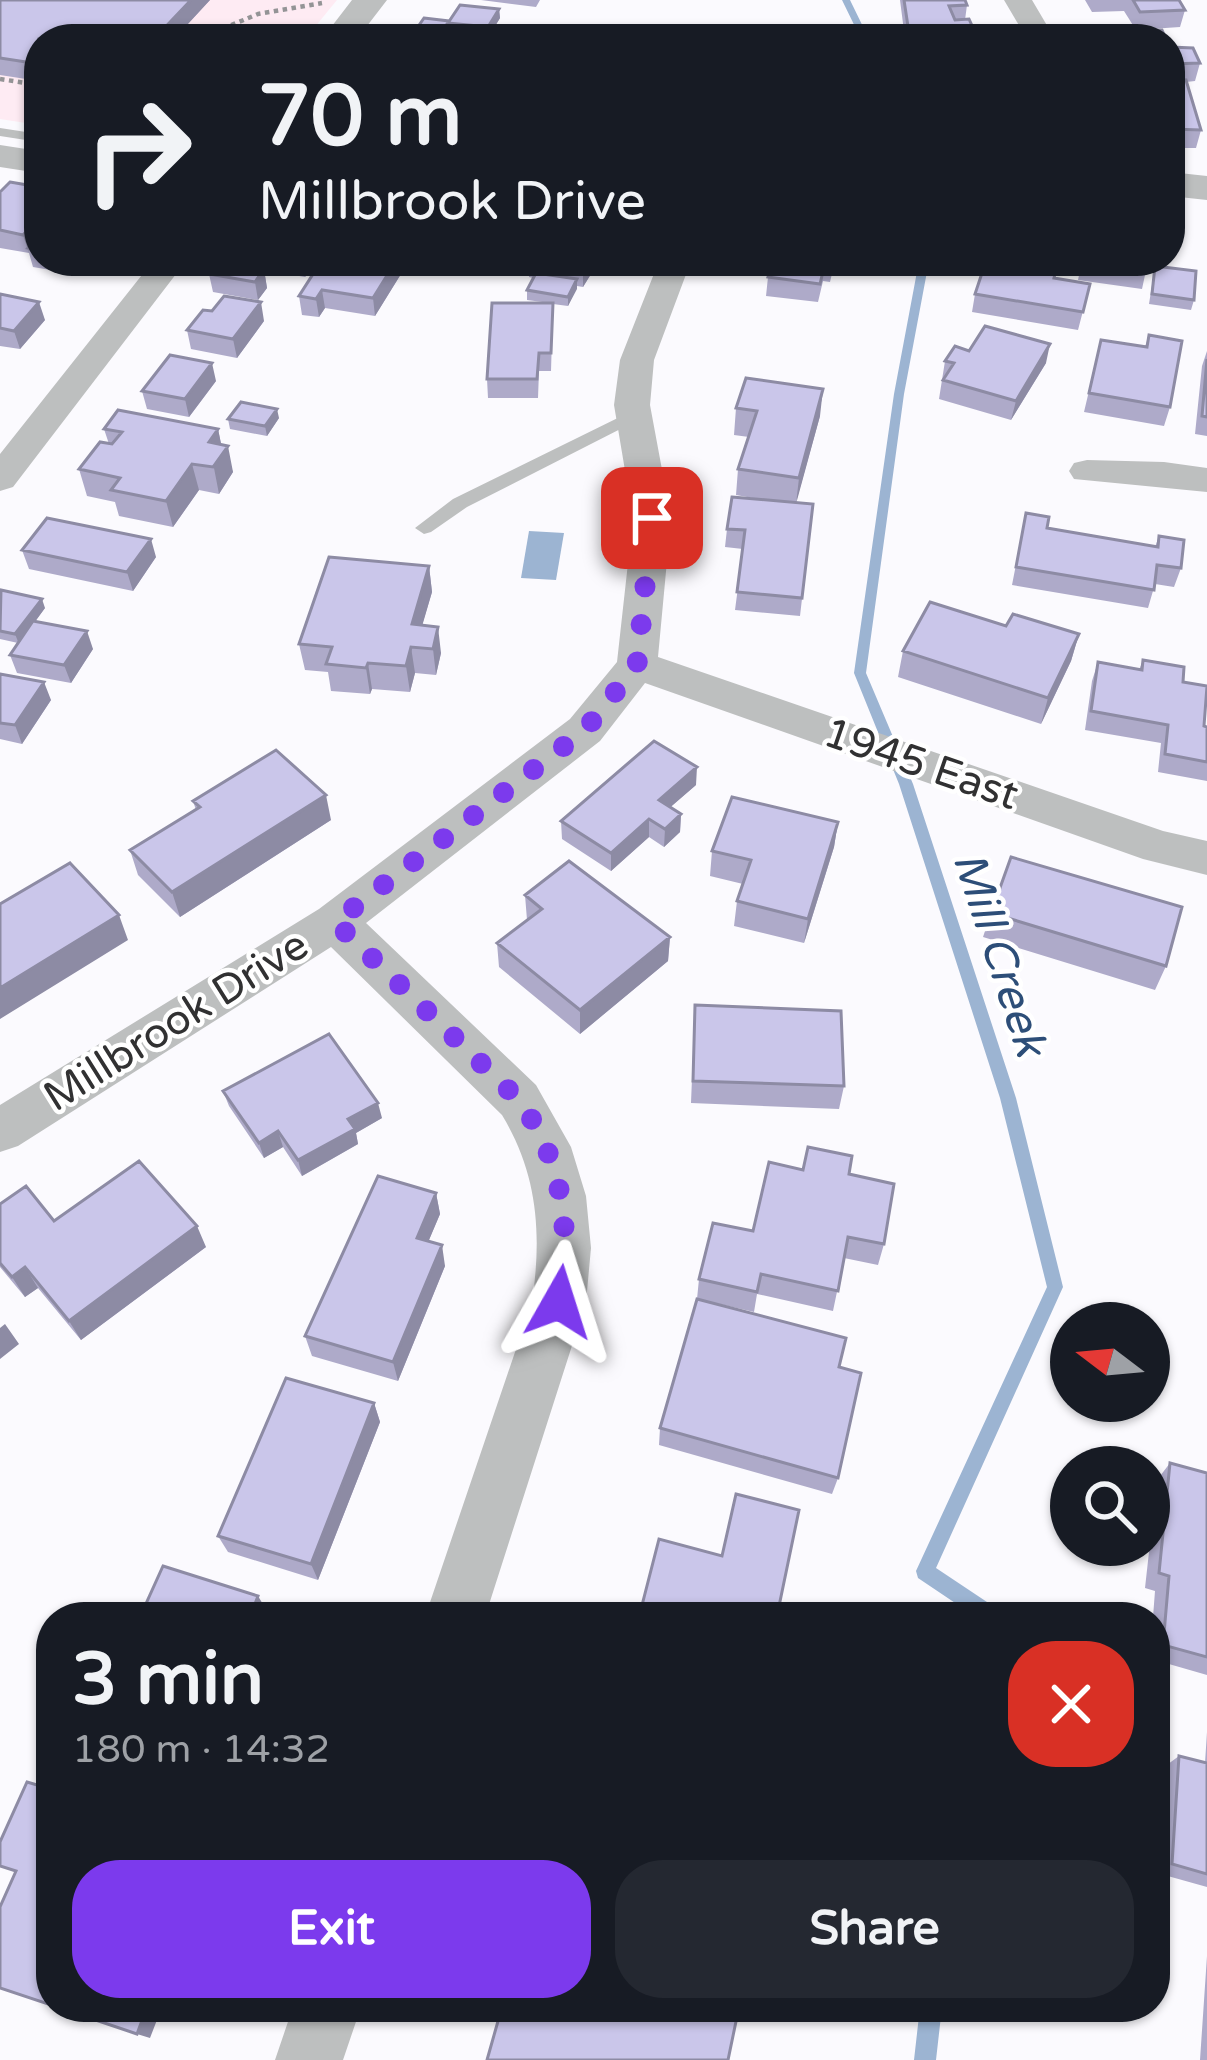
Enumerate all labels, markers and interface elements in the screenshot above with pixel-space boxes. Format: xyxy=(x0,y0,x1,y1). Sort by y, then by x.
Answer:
text: 70 m xyxy=(258,67,462,168)
icon: right xyxy=(60,72,216,228)
text: Millbrook Drive xyxy=(258,169,646,234)
pin xyxy=(601,467,703,569)
icon: arrive xyxy=(619,485,685,551)
street label: 1945 East xyxy=(817,707,1025,821)
water label: Mill Creek xyxy=(941,845,1058,1066)
street label: Millbrook Drive xyxy=(35,919,317,1123)
position arrow xyxy=(496,1239,622,1365)
north arrow xyxy=(1050,1302,1170,1422)
map controls xyxy=(1050,1302,1170,1566)
button: search xyxy=(1050,1446,1170,1566)
text: 3 min xyxy=(72,1637,264,1724)
button: close xyxy=(1008,1641,1134,1767)
text: 180 m · 14:32 xyxy=(72,1726,330,1773)
button: Exit xyxy=(72,1860,591,1998)
button: Share xyxy=(615,1860,1134,1998)

